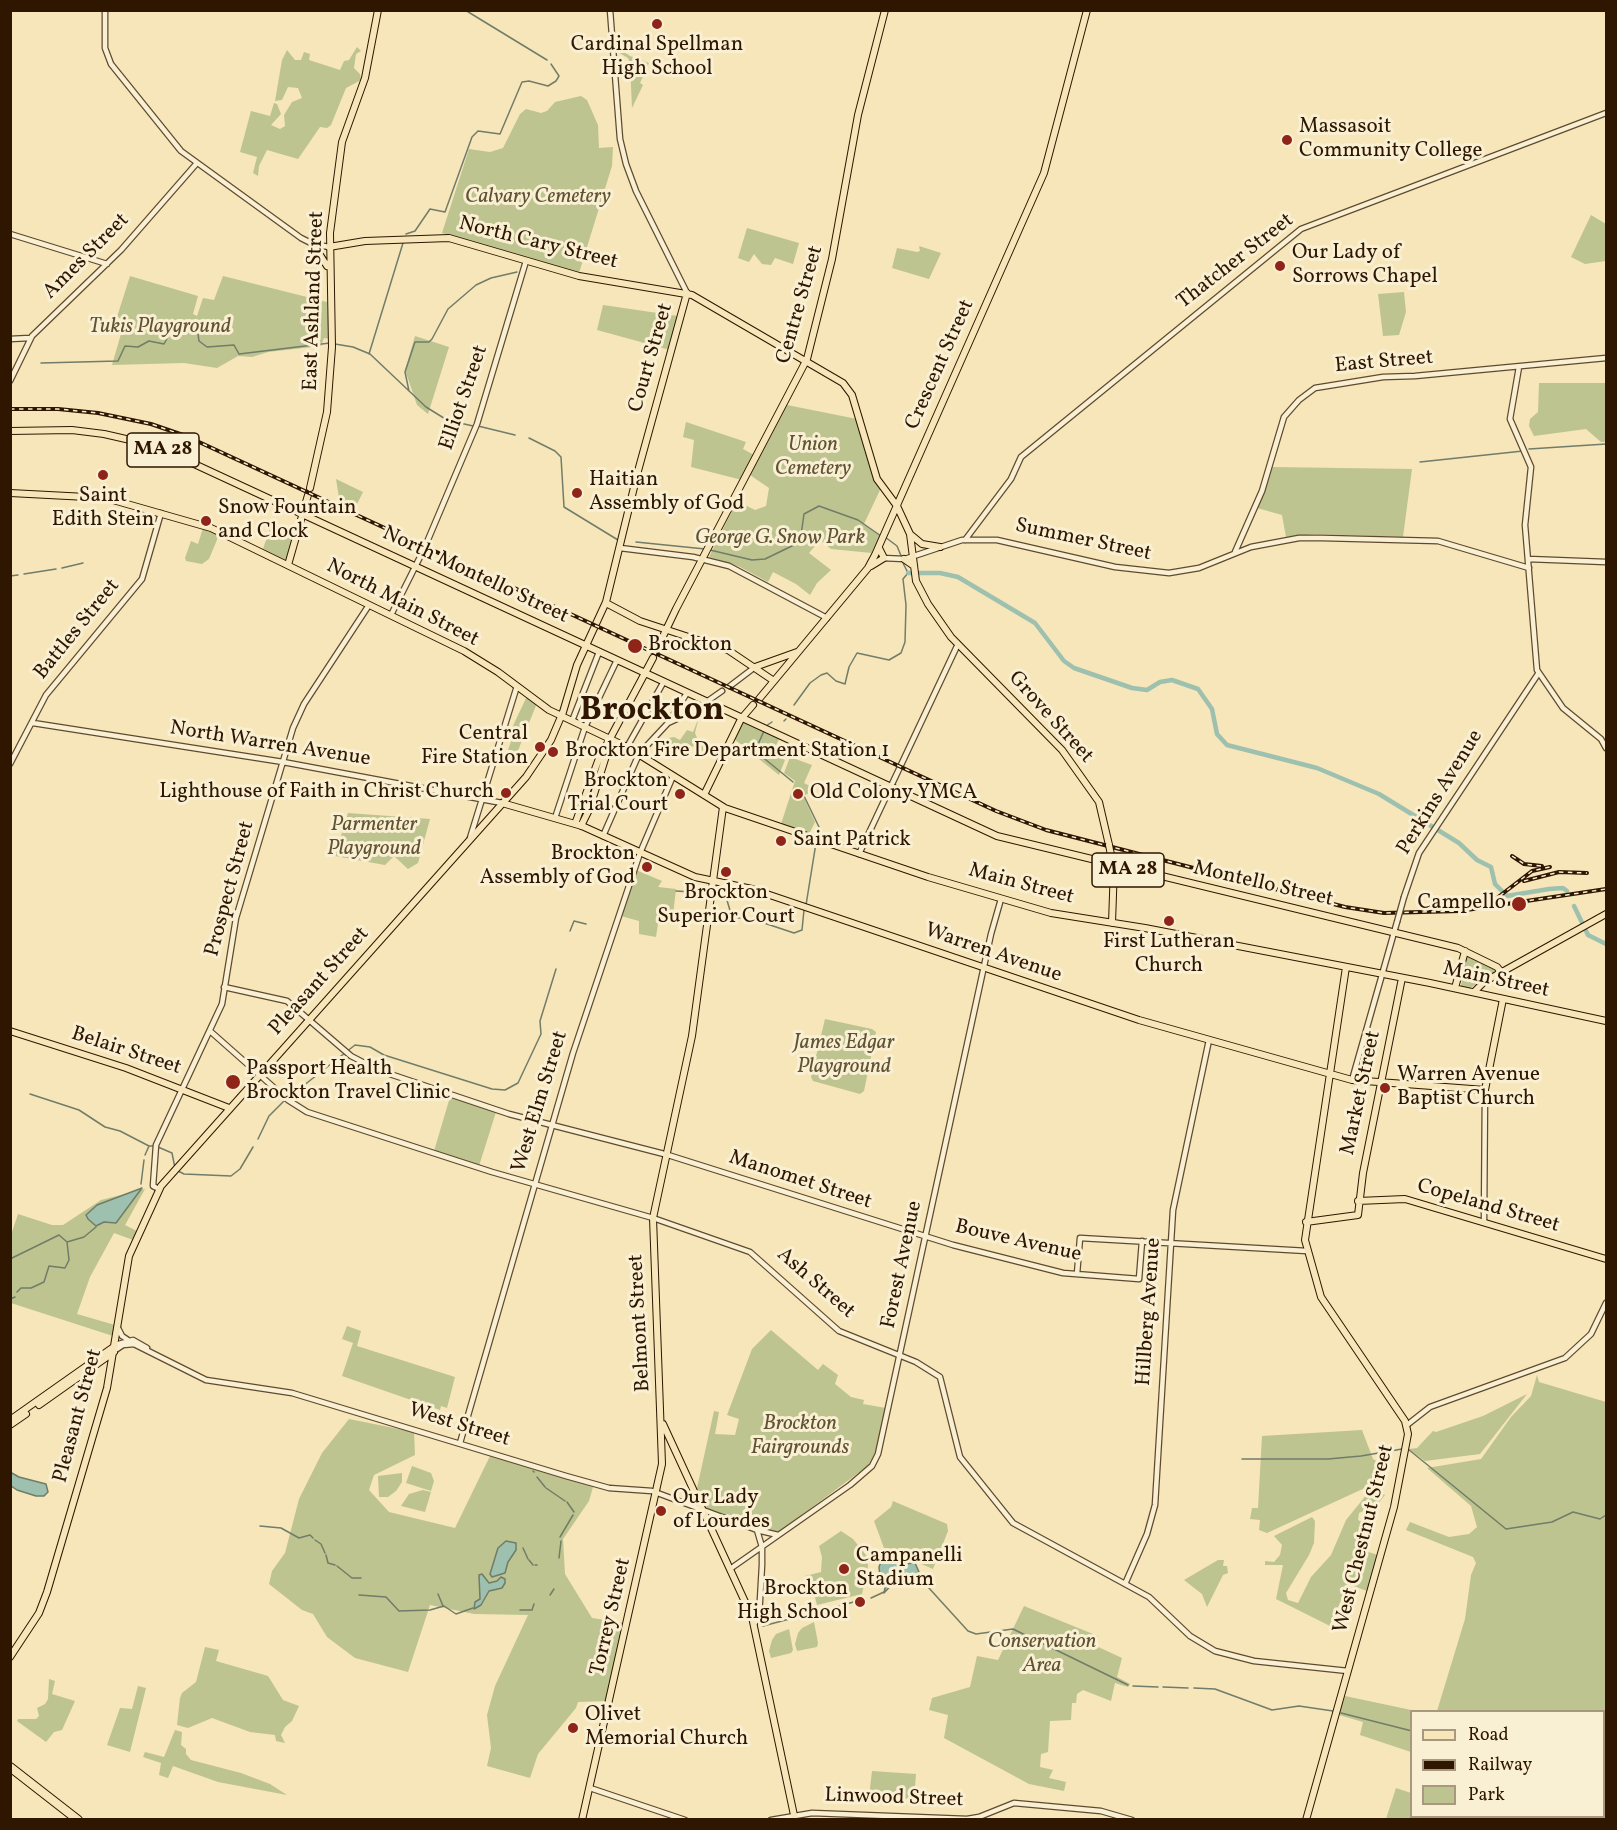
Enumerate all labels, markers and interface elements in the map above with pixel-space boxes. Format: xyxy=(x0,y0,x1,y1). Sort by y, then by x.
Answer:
marker: Cardinal Spellman High School xyxy=(650,17,664,31)
place label: Cardinal Spellman High School xyxy=(571,33,743,83)
place label: Massasoit Community College xyxy=(1299,115,1483,165)
marker: Massasoit Community College xyxy=(1280,133,1294,147)
park label: Calvary Cemetery xyxy=(465,185,611,211)
street label: Ames Street xyxy=(39,209,135,305)
street label: Thatcher Street xyxy=(1173,209,1299,315)
street label: East Ashland Street xyxy=(299,210,331,392)
street label: North Cary Street xyxy=(456,212,620,276)
place label: Our Lady of Sorrows Chapel xyxy=(1292,241,1438,291)
street label: Centre Street xyxy=(772,243,830,367)
marker: Our Lady of Sorrows Chapel xyxy=(1273,259,1287,273)
street label: Crescent Street xyxy=(901,296,981,434)
street label: Court Street xyxy=(624,301,680,415)
park label: Tukis Playground xyxy=(89,315,231,341)
street label: Elliot Street xyxy=(435,342,495,454)
street label: East Street xyxy=(1334,346,1434,380)
road number: MA 28 xyxy=(127,433,199,467)
park label: Union Cemetery xyxy=(775,433,851,483)
marker: Saint Edith Stein xyxy=(96,468,110,482)
place label: Haitian Assembly of God xyxy=(589,468,744,518)
place label: Saint Edith Stein xyxy=(52,484,154,534)
marker: Haitian Assembly of God xyxy=(570,486,584,500)
place label: Snow Fountain and Clock xyxy=(218,496,357,546)
marker: Snow Fountain and Clock xyxy=(199,514,213,528)
street label: Summer Street xyxy=(1013,514,1153,568)
street label: North Montello Street xyxy=(378,522,572,630)
park label: George G. Snow Park xyxy=(695,526,865,552)
street label: North Main Street xyxy=(322,555,482,653)
street label: Battles Street xyxy=(30,575,126,685)
place label: Brockton xyxy=(648,633,732,659)
marker: Brockton xyxy=(626,637,644,655)
street label: Grove Street xyxy=(1002,667,1098,769)
district label: Brockton xyxy=(580,693,724,733)
street label: North Warren Avenue xyxy=(168,717,372,773)
place label: Central Fire Station xyxy=(421,722,528,772)
street label: Perkins Avenue xyxy=(1393,726,1489,860)
place label: Brockton Fire Department Station 1 xyxy=(565,739,889,765)
marker: Central Fire Station xyxy=(533,740,547,754)
marker: Brockton Fire Department Station 1 xyxy=(546,745,560,759)
place label: Brockton Trial Court xyxy=(568,769,668,819)
place label: Lighthouse of Faith in Christ Church xyxy=(159,780,494,806)
place label: Old Colony YMCA xyxy=(810,781,977,807)
marker: Lighthouse of Faith in Christ Church xyxy=(499,786,513,800)
marker: Brockton Trial Court xyxy=(673,787,687,801)
marker: Old Colony YMCA xyxy=(791,787,805,801)
park label: Parmenter Playground xyxy=(327,813,421,863)
street label: Prospect Street xyxy=(201,819,261,959)
place label: Saint Patrick xyxy=(793,828,911,854)
marker: Saint Patrick xyxy=(774,834,788,848)
place label: Brockton Assembly of God xyxy=(480,842,635,892)
road number: MA 28 xyxy=(1092,853,1164,887)
street label: Montello Street xyxy=(1191,857,1335,913)
street label: Main Street xyxy=(966,859,1076,911)
marker: Brockton Assembly of God xyxy=(640,860,654,874)
marker: Brockton Superior Court xyxy=(719,865,733,879)
place label: Brockton Superior Court xyxy=(657,881,795,931)
place label: Campello xyxy=(1418,891,1506,917)
marker: Campello xyxy=(1510,895,1528,913)
marker: First Lutheran Church xyxy=(1162,914,1176,928)
street label: Warren Avenue xyxy=(921,919,1065,989)
street label: Pleasant Street xyxy=(265,922,375,1042)
place label: First Lutheran Church xyxy=(1103,930,1235,980)
street label: Main Street xyxy=(1441,957,1551,1005)
street label: Belair Street xyxy=(68,1022,184,1082)
street label: West Elm Street xyxy=(508,1028,574,1176)
street label: Market Street xyxy=(1337,1029,1387,1157)
park label: James Edgar Playground xyxy=(793,1031,895,1081)
place label: Passport Health Brockton Travel Clinic xyxy=(246,1057,450,1107)
place label: Warren Avenue Baptist Church xyxy=(1397,1063,1540,1113)
marker: Passport Health Brockton Travel Clinic xyxy=(224,1073,242,1091)
marker: Warren Avenue Baptist Church xyxy=(1378,1081,1392,1095)
street label: Manomet Street xyxy=(725,1146,875,1216)
street label: Copeland Street xyxy=(1414,1175,1562,1239)
street label: Forest Avenue xyxy=(877,1199,929,1331)
street label: Bouve Avenue xyxy=(952,1215,1084,1269)
street label: Hillberg Avenue xyxy=(1132,1237,1168,1387)
street label: Ash Street xyxy=(771,1243,859,1325)
street label: Belmont Street xyxy=(625,1253,657,1393)
street label: Pleasant Street xyxy=(49,1346,109,1486)
street label: West Street xyxy=(405,1399,513,1453)
park label: Brockton Fairgrounds xyxy=(751,1412,849,1462)
street label: West Chestnut Street xyxy=(1329,1442,1401,1636)
place label: Our Lady of Lourdes xyxy=(673,1486,770,1536)
marker: Our Lady of Lourdes xyxy=(654,1504,668,1518)
place label: Campanelli Stadium xyxy=(856,1544,963,1594)
street label: Torrey Street xyxy=(586,1556,638,1678)
marker: Campanelli Stadium xyxy=(837,1562,851,1576)
place label: Brockton High School xyxy=(737,1577,848,1627)
marker: Brockton High School xyxy=(853,1595,867,1609)
park label: Conservation Area xyxy=(988,1630,1096,1680)
place label: Olivet Memorial Church xyxy=(585,1703,748,1753)
legend xyxy=(1410,1710,1605,1818)
marker: Olivet Memorial Church xyxy=(566,1721,580,1735)
text: Road xyxy=(1468,1723,1509,1748)
text: Railway xyxy=(1468,1753,1532,1778)
text: Park xyxy=(1468,1783,1505,1808)
street label: Linwood Street xyxy=(824,1784,964,1814)

